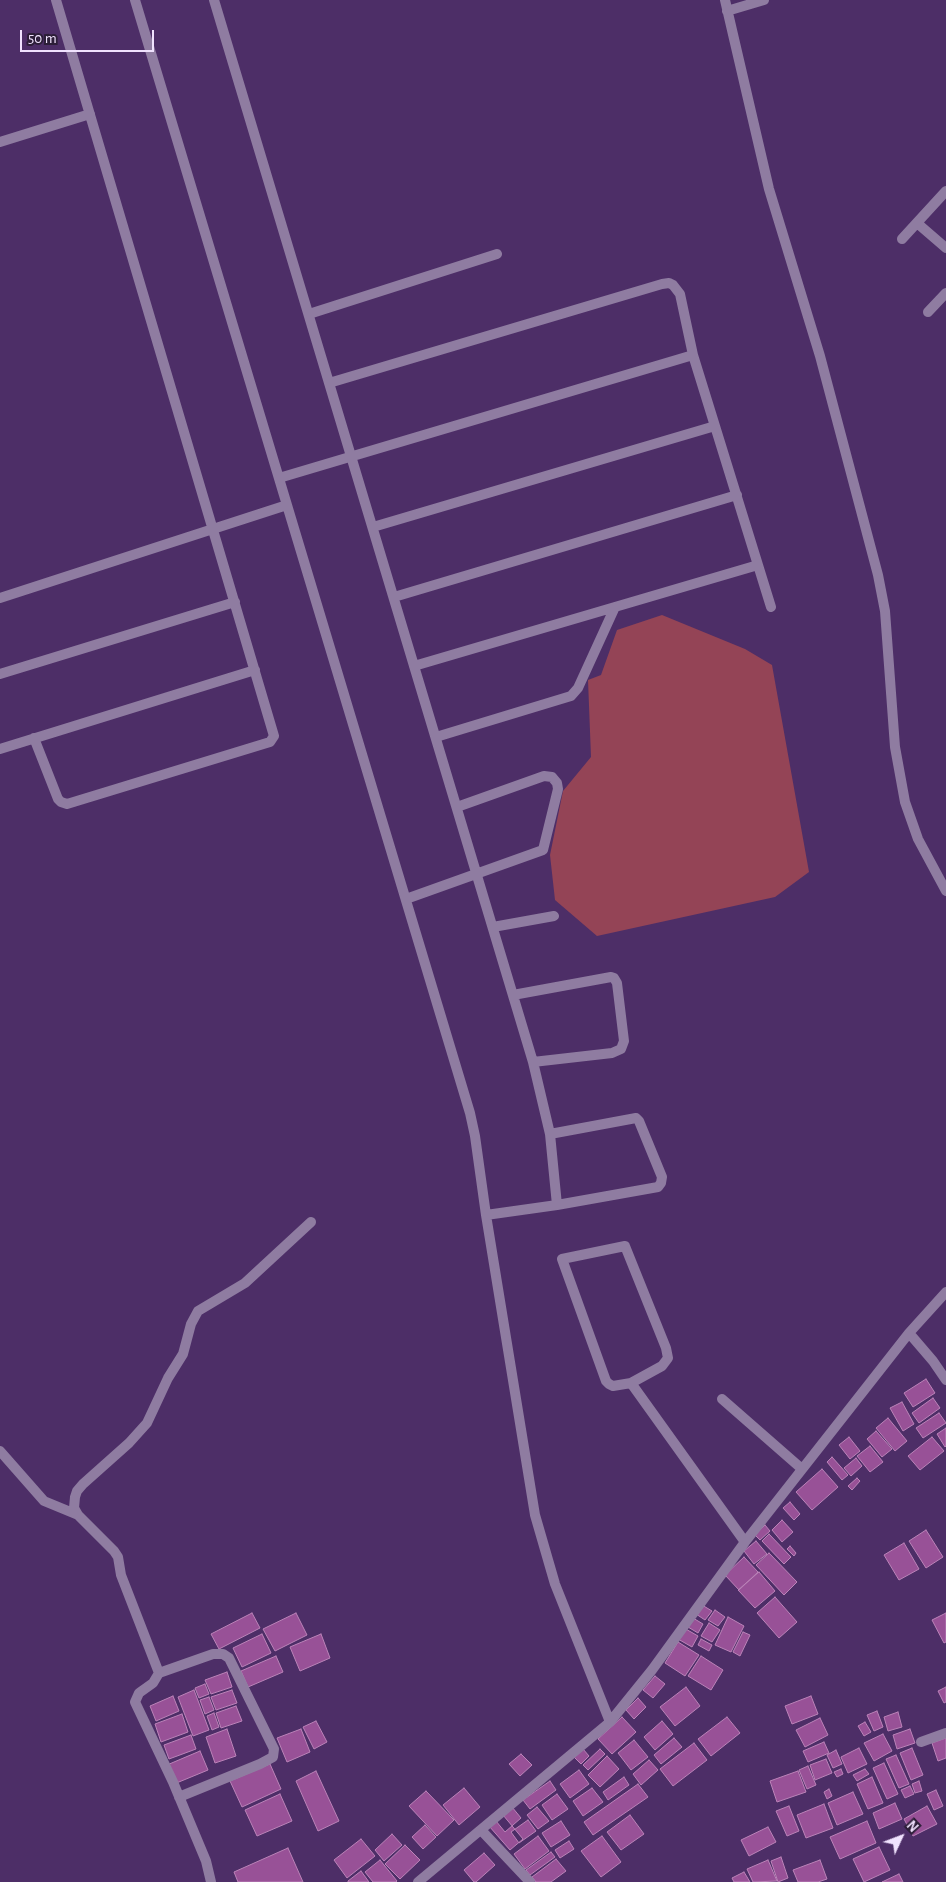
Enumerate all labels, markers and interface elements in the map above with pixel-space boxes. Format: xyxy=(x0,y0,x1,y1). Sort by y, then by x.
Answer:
scale bar xyxy=(22,20,156,52)
text: 50 m xyxy=(28,31,57,46)
north arrow xyxy=(876,1812,926,1862)
text: N xyxy=(904,1818,920,1835)

